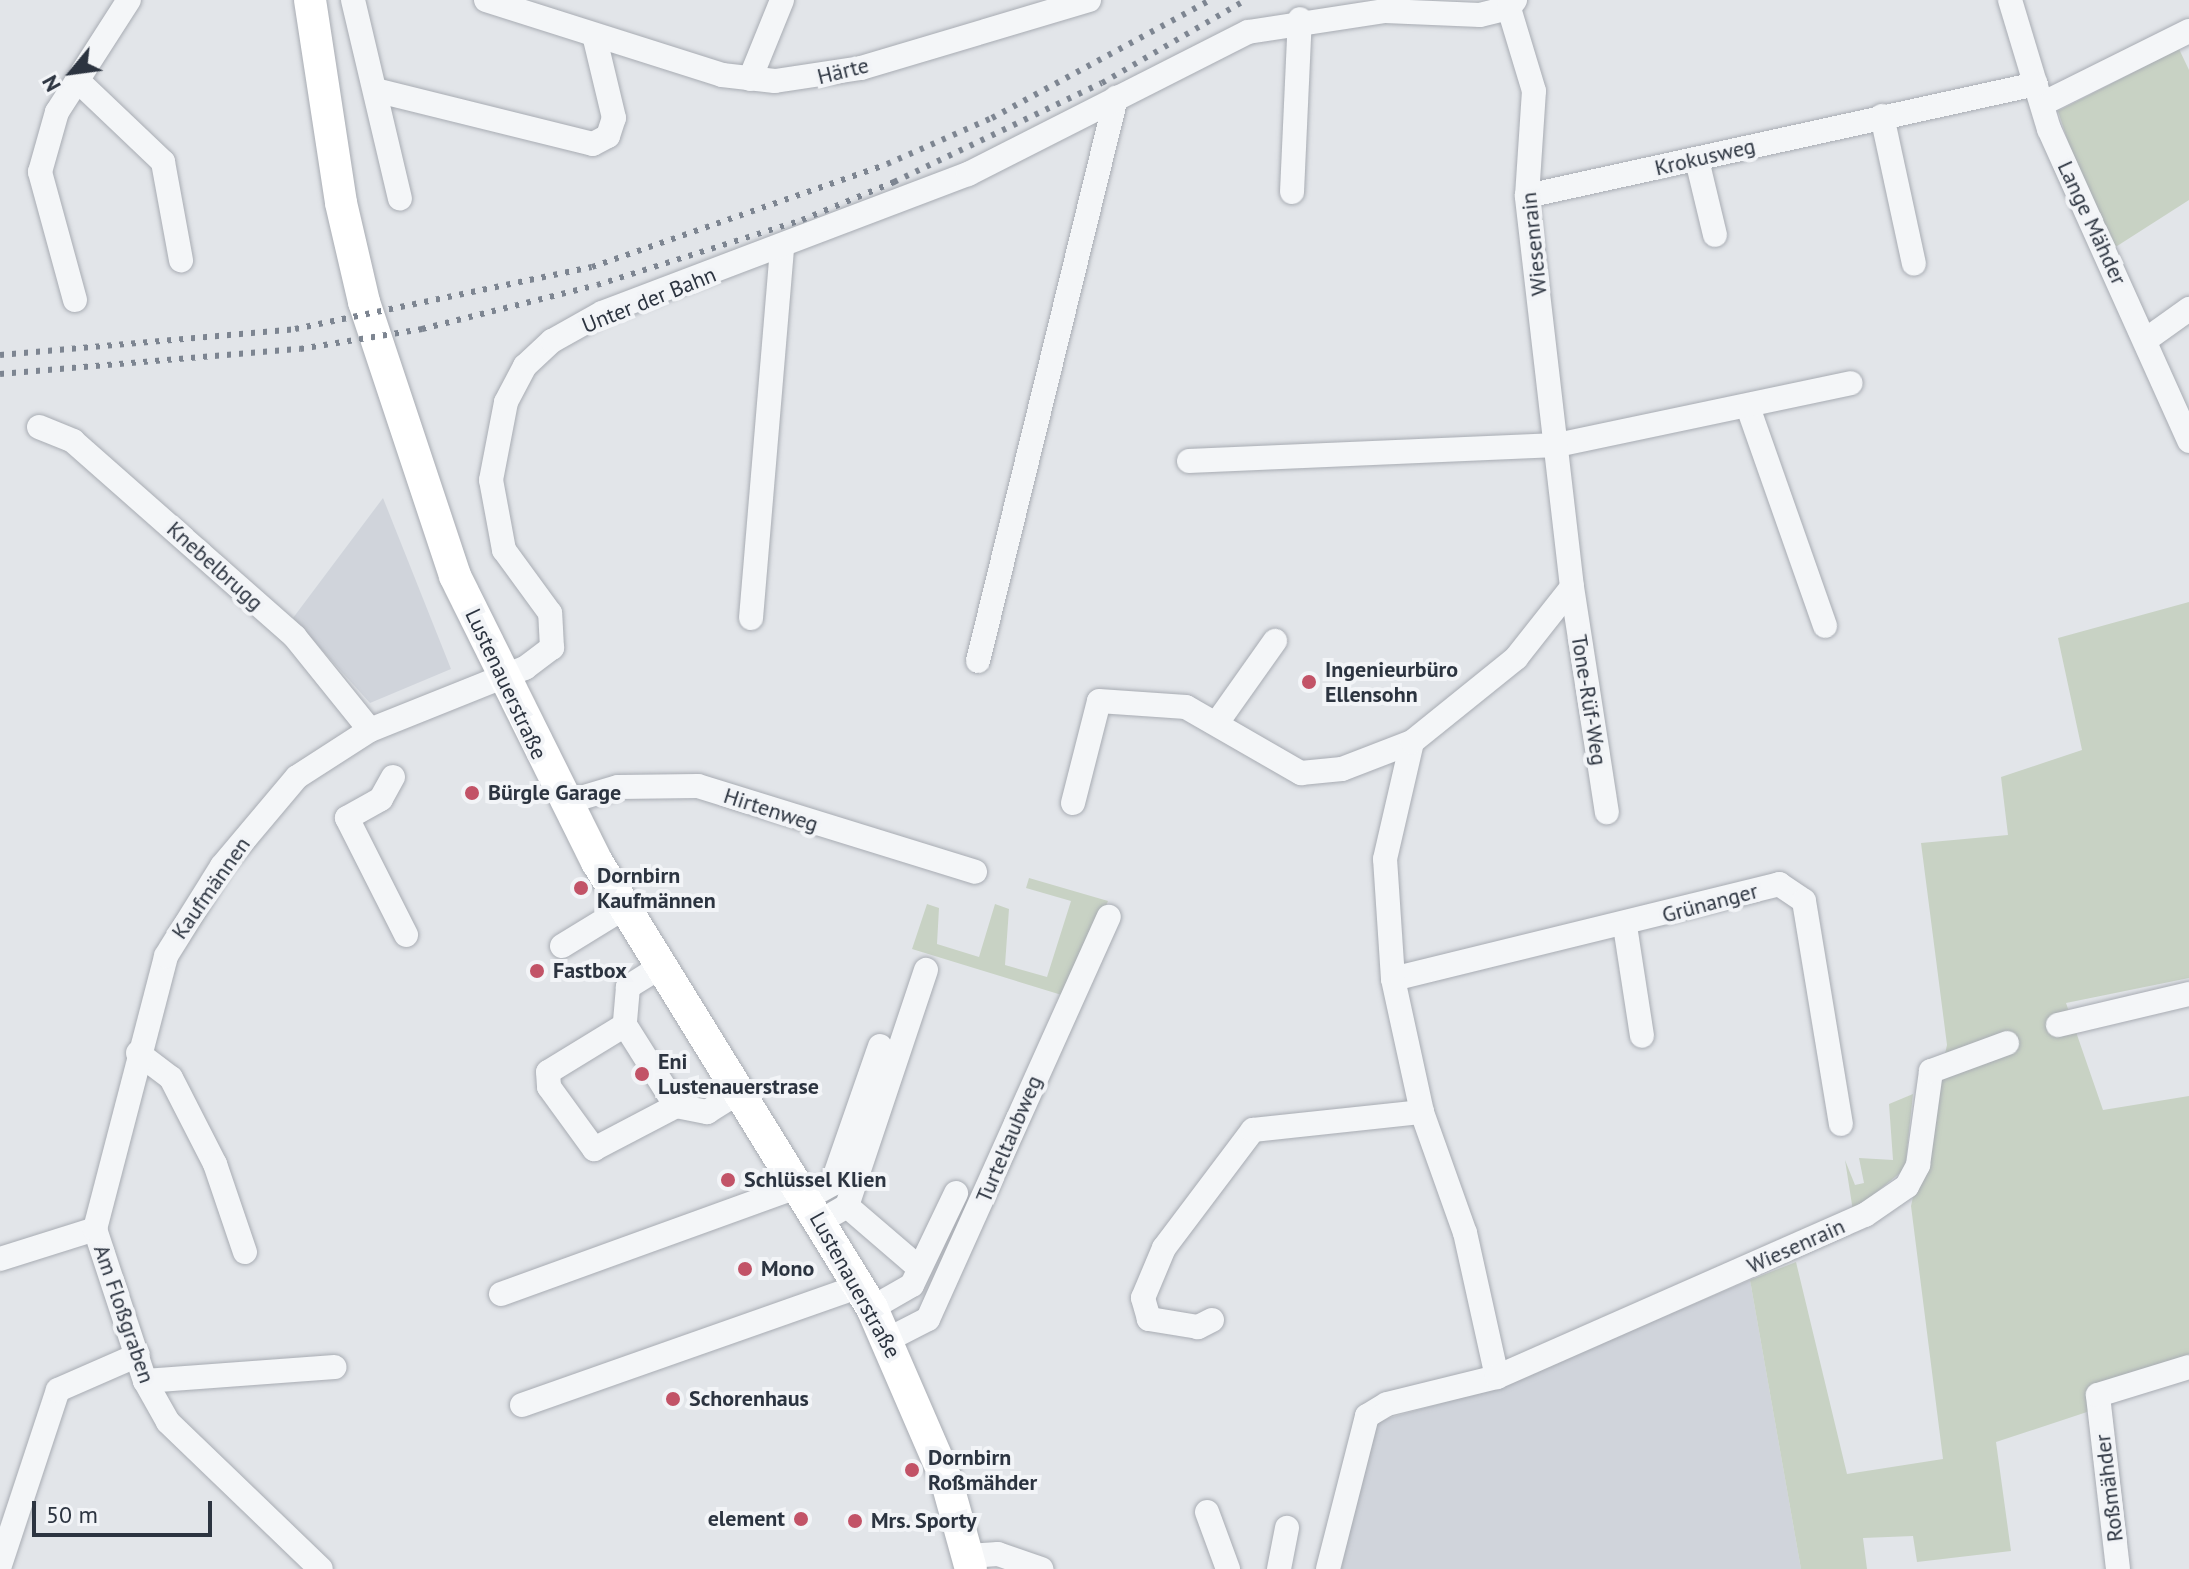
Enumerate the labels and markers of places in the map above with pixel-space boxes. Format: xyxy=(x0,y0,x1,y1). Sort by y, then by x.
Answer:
place label: Ingenieurbüro Ellensohn xyxy=(1325,656,1458,708)
marker: Ingenieurbüro Ellensohn xyxy=(1300,673,1318,691)
place label: Bürgle Garage xyxy=(488,780,621,806)
marker: Bürgle Garage xyxy=(463,784,481,802)
place label: Dornbirn Kaufmännen xyxy=(597,862,716,914)
marker: Dornbirn Kaufmännen xyxy=(572,879,590,897)
place label: Fastbox xyxy=(553,958,627,984)
marker: Fastbox xyxy=(528,962,546,980)
place label: Eni Lustenauerstrase xyxy=(658,1048,819,1100)
marker: Eni Lustenauerstrase xyxy=(633,1065,651,1083)
place label: Schlüssel Klien xyxy=(744,1167,886,1193)
marker: Schlüssel Klien xyxy=(719,1171,737,1189)
place label: Mono xyxy=(761,1256,814,1282)
marker: Mono xyxy=(736,1260,754,1278)
place label: Schorenhaus xyxy=(689,1386,809,1412)
marker: Schorenhaus xyxy=(664,1390,682,1408)
place label: Dornbirn Roßmähder xyxy=(928,1444,1037,1496)
marker: Dornbirn Roßmähder xyxy=(903,1461,921,1479)
place label: element xyxy=(708,1506,785,1532)
place label: Mrs. Sporty xyxy=(871,1508,978,1534)
marker: element xyxy=(792,1510,810,1528)
marker: Mrs. Sporty xyxy=(846,1512,864,1530)

